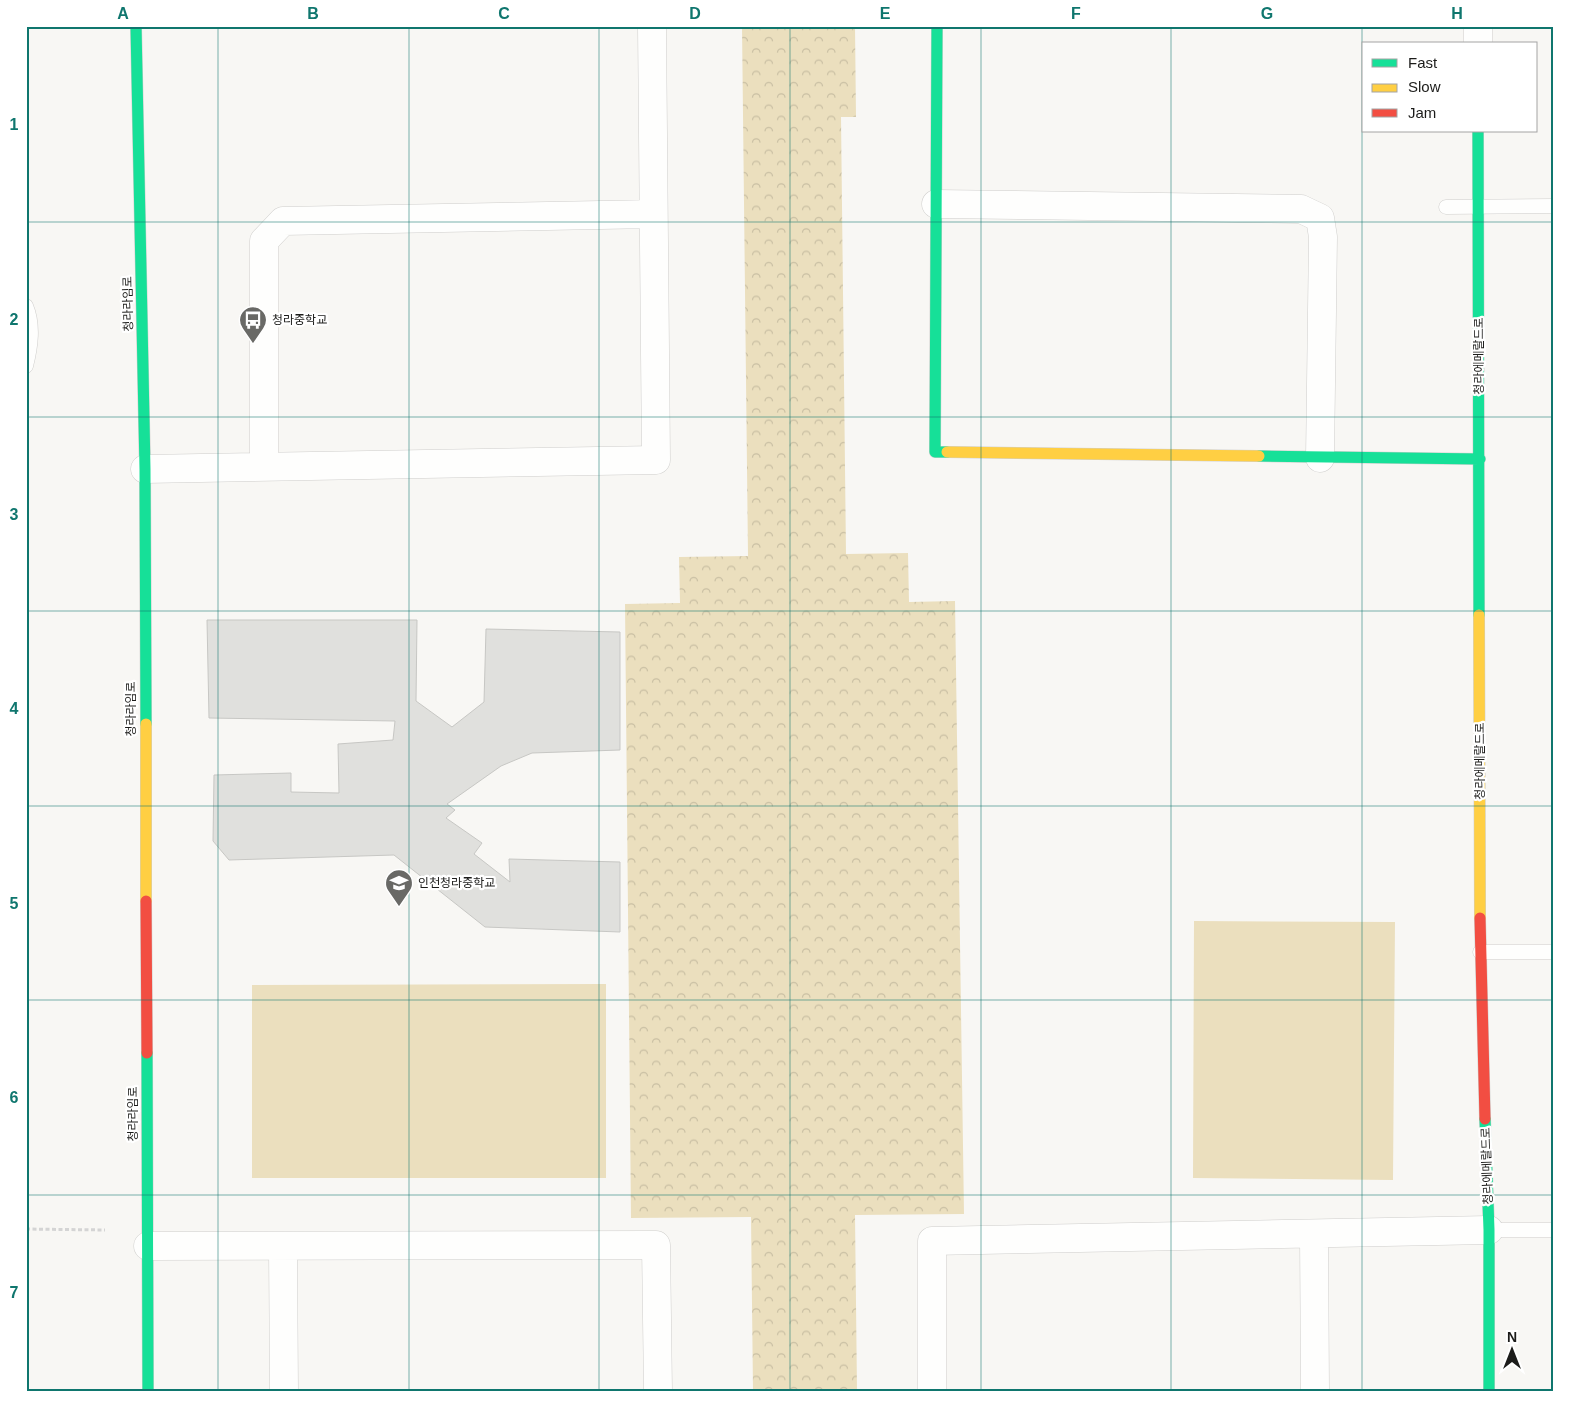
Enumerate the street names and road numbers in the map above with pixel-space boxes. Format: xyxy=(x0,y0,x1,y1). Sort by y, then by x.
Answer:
street label: 청라라임로 xyxy=(121,276,135,332)
street label: 청라에메랄드로 xyxy=(1472,317,1486,395)
street label: 청라라임로 xyxy=(124,681,138,737)
street label: 청라에메랄드로 xyxy=(1473,722,1487,800)
street label: 청라라임로 xyxy=(126,1086,140,1142)
street label: 청라에메랄드로 xyxy=(1479,1127,1495,1205)

